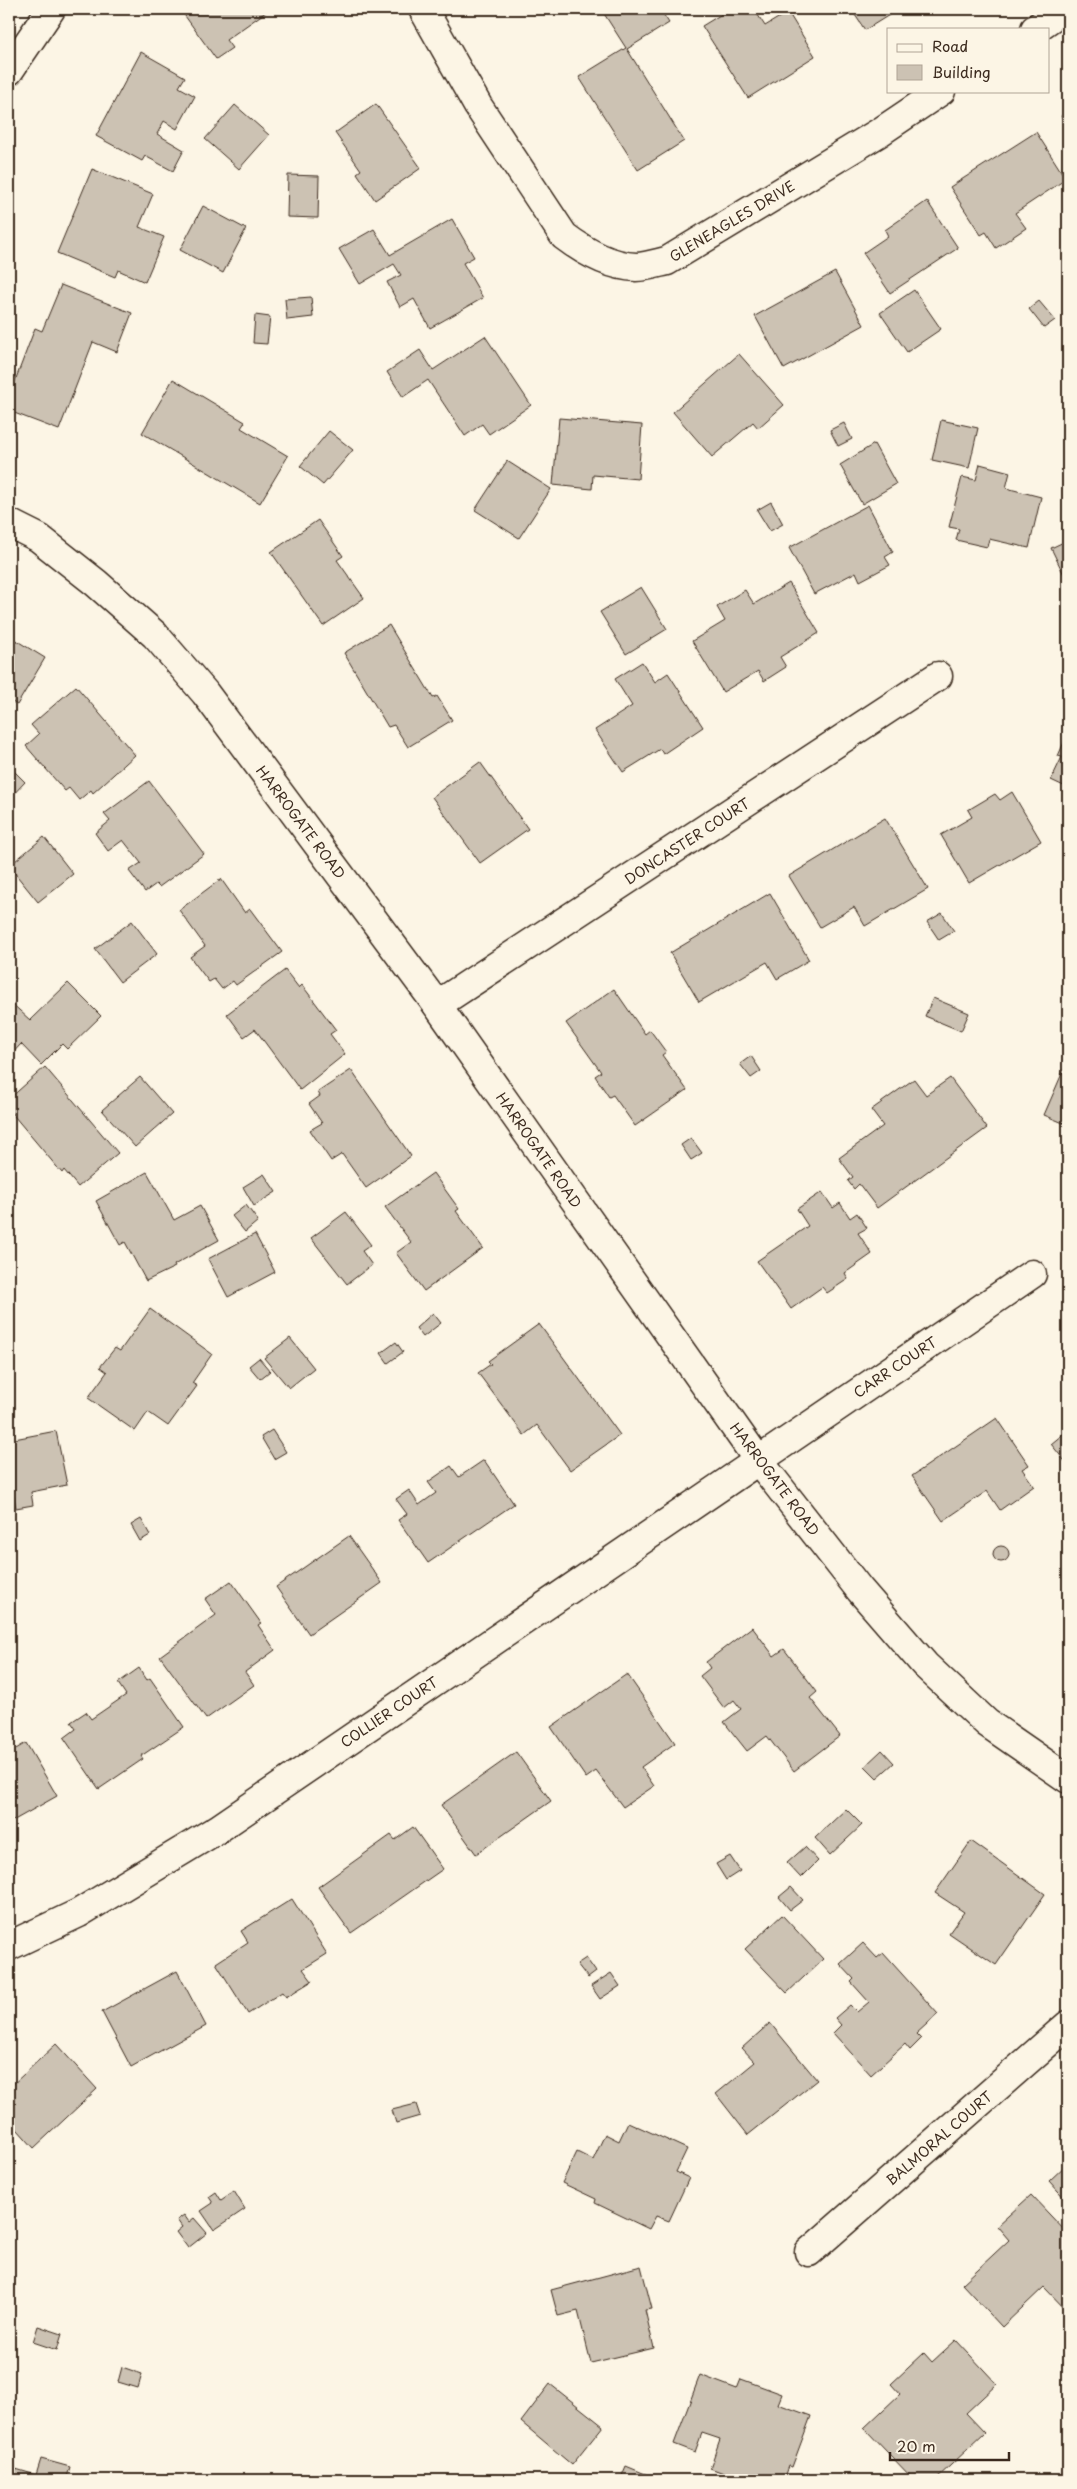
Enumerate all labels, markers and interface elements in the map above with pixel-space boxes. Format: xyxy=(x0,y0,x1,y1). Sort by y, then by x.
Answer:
legend xyxy=(887,28,1050,92)
text: Road xyxy=(932,34,968,57)
text: Building xyxy=(932,60,991,83)
street label: GLENEAGLES DRIVE xyxy=(665,175,799,267)
street label: HARROGATE ROAD xyxy=(251,761,351,883)
street label: DONCASTER COURT xyxy=(620,792,754,889)
street label: HARROGATE ROAD xyxy=(491,1088,587,1212)
street label: CARR COURT xyxy=(849,1331,941,1403)
street label: HARROGATE ROAD xyxy=(725,1418,825,1540)
street label: COLLIER COURT xyxy=(336,1671,442,1752)
street label: BALMORAL COURT xyxy=(881,2086,997,2190)
scale bar xyxy=(890,2429,1008,2461)
text: 20 m xyxy=(897,2434,936,2457)

